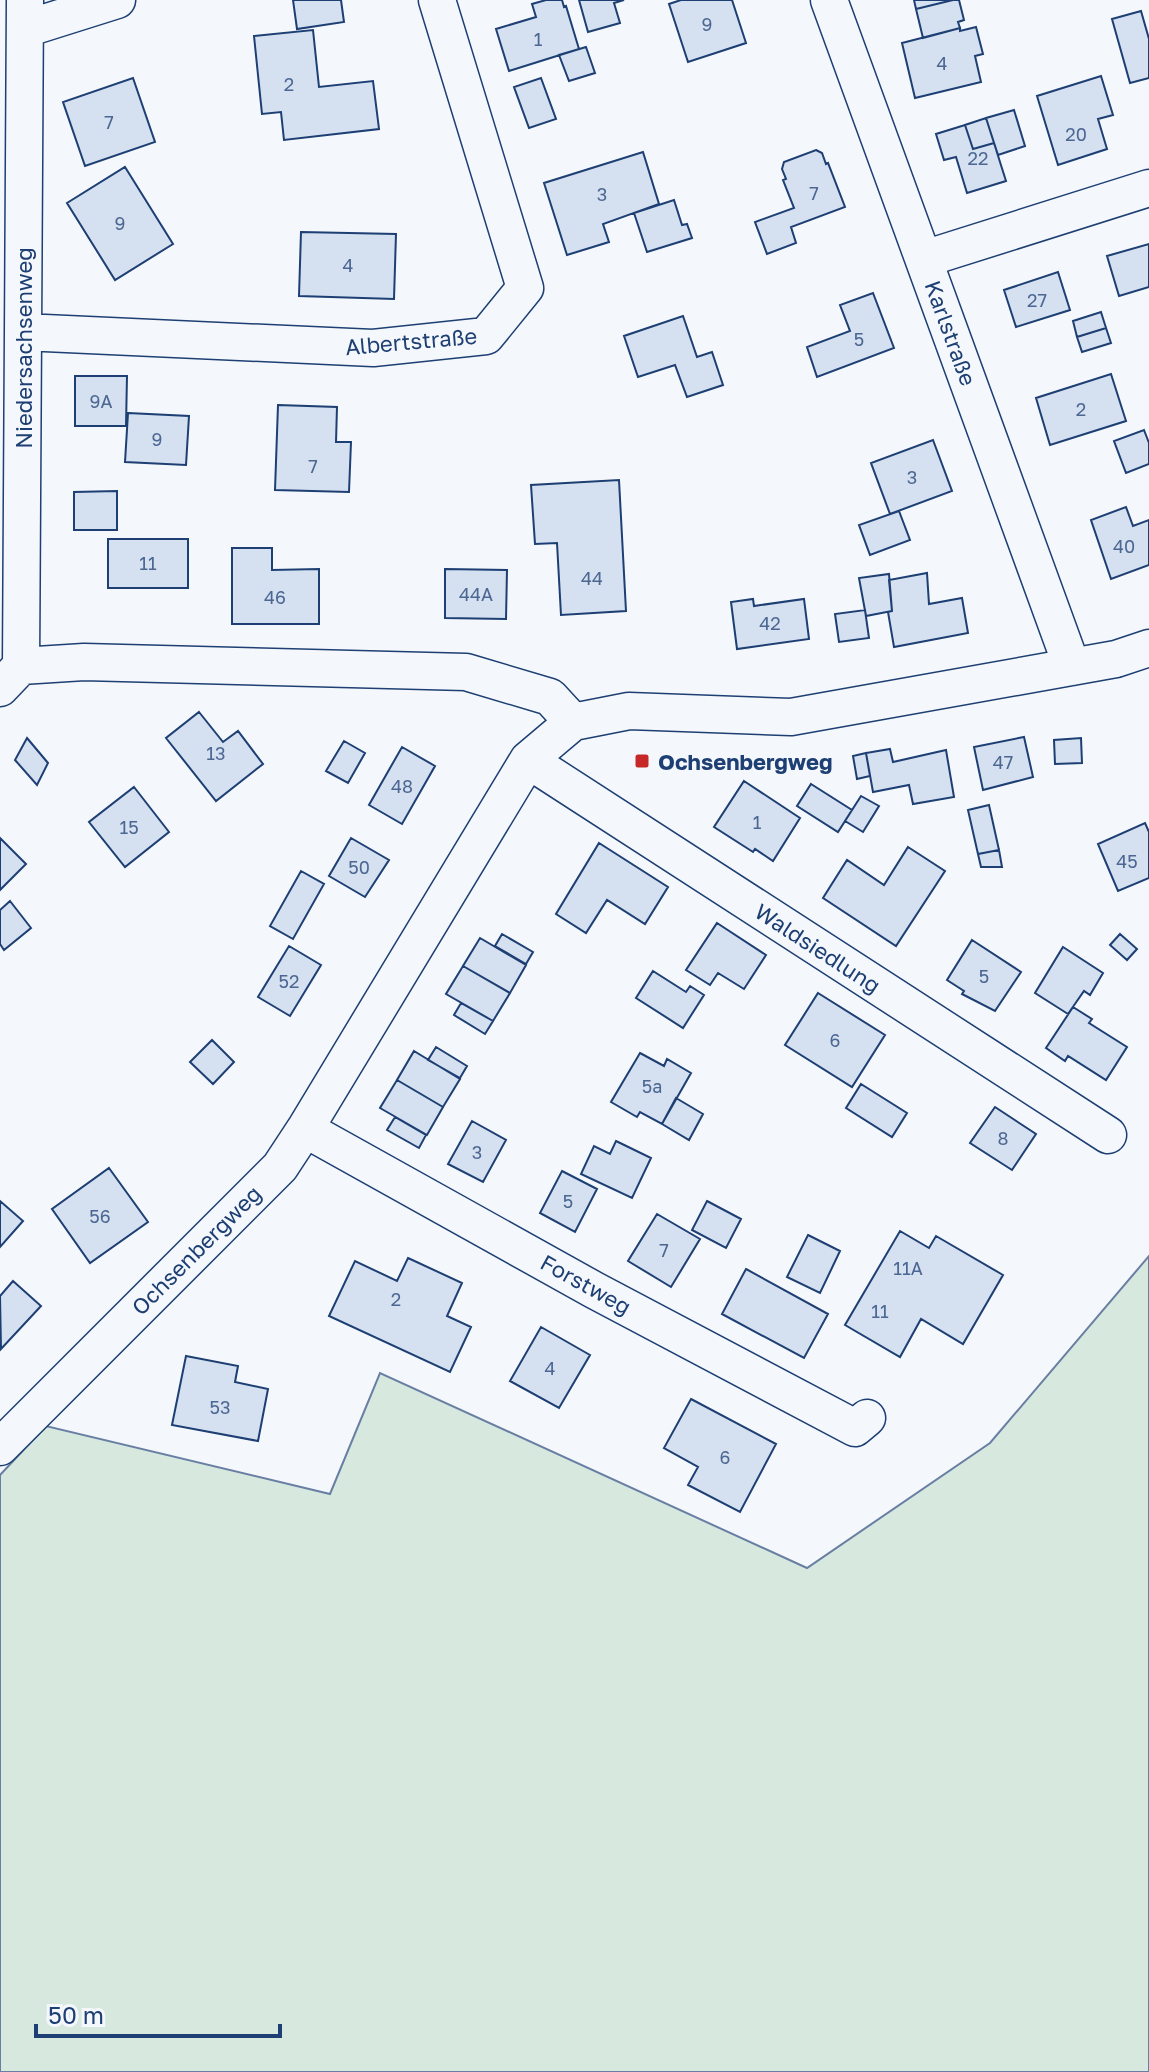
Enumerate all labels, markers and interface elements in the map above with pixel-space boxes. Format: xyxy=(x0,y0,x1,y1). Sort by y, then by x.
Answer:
house number: 9 xyxy=(702,13,712,35)
house number: 1 xyxy=(534,28,543,50)
house number: 4 xyxy=(937,52,948,74)
house number: 2 xyxy=(284,73,294,95)
house number: 7 xyxy=(104,111,114,133)
house number: 20 xyxy=(1065,123,1087,145)
house number: 22 xyxy=(968,147,988,169)
house number: 7 xyxy=(809,182,819,204)
house number: 3 xyxy=(597,183,607,205)
house number: 9 xyxy=(115,212,125,234)
street label: Niedersachsenweg xyxy=(10,247,37,449)
house number: 4 xyxy=(343,254,354,276)
street label: Karlstraße xyxy=(920,277,982,389)
house number: 27 xyxy=(1027,289,1047,311)
street label: Albertstraße xyxy=(344,322,478,360)
house number: 5 xyxy=(854,328,864,350)
house number: 9A xyxy=(90,390,112,412)
house number: 2 xyxy=(1076,398,1086,420)
house number: 9 xyxy=(152,428,162,450)
house number: 7 xyxy=(308,455,318,477)
house number: 3 xyxy=(907,466,917,488)
house number: 40 xyxy=(1113,535,1135,557)
house number: 11 xyxy=(139,552,157,574)
house number: 44 xyxy=(581,567,603,589)
house number: 44A xyxy=(459,583,493,605)
house number: 46 xyxy=(264,586,286,608)
house number: 42 xyxy=(759,612,781,634)
house number: 13 xyxy=(206,742,226,764)
place label: Ochsenbergweg xyxy=(658,748,832,775)
house number: 47 xyxy=(993,751,1013,773)
marker: Ochsenbergweg xyxy=(633,752,651,770)
house number: 48 xyxy=(391,775,413,797)
house number: 1 xyxy=(753,811,762,833)
house number: 15 xyxy=(119,816,139,838)
house number: 45 xyxy=(1116,850,1138,872)
house number: 50 xyxy=(348,856,370,878)
street label: Waldsiedlung xyxy=(750,897,886,999)
house number: 5 xyxy=(979,965,989,987)
house number: 52 xyxy=(279,970,299,992)
house number: 6 xyxy=(830,1029,840,1051)
house number: 5a xyxy=(642,1075,662,1097)
house number: 8 xyxy=(998,1127,1008,1149)
house number: 3 xyxy=(472,1141,482,1163)
street label: Ochsenbergweg xyxy=(126,1180,266,1320)
house number: 5 xyxy=(563,1190,573,1212)
house number: 56 xyxy=(89,1205,111,1227)
house number: 7 xyxy=(659,1239,669,1261)
street label: Forstweg xyxy=(536,1248,636,1320)
house number: 11A xyxy=(893,1257,923,1279)
house number: 2 xyxy=(391,1288,401,1310)
house number: 11 xyxy=(871,1300,889,1322)
house number: 4 xyxy=(545,1357,556,1379)
house number: 53 xyxy=(210,1396,230,1418)
house number: 6 xyxy=(720,1446,730,1468)
scale bar xyxy=(36,1988,280,2038)
text: 50 m xyxy=(48,2000,104,2029)

